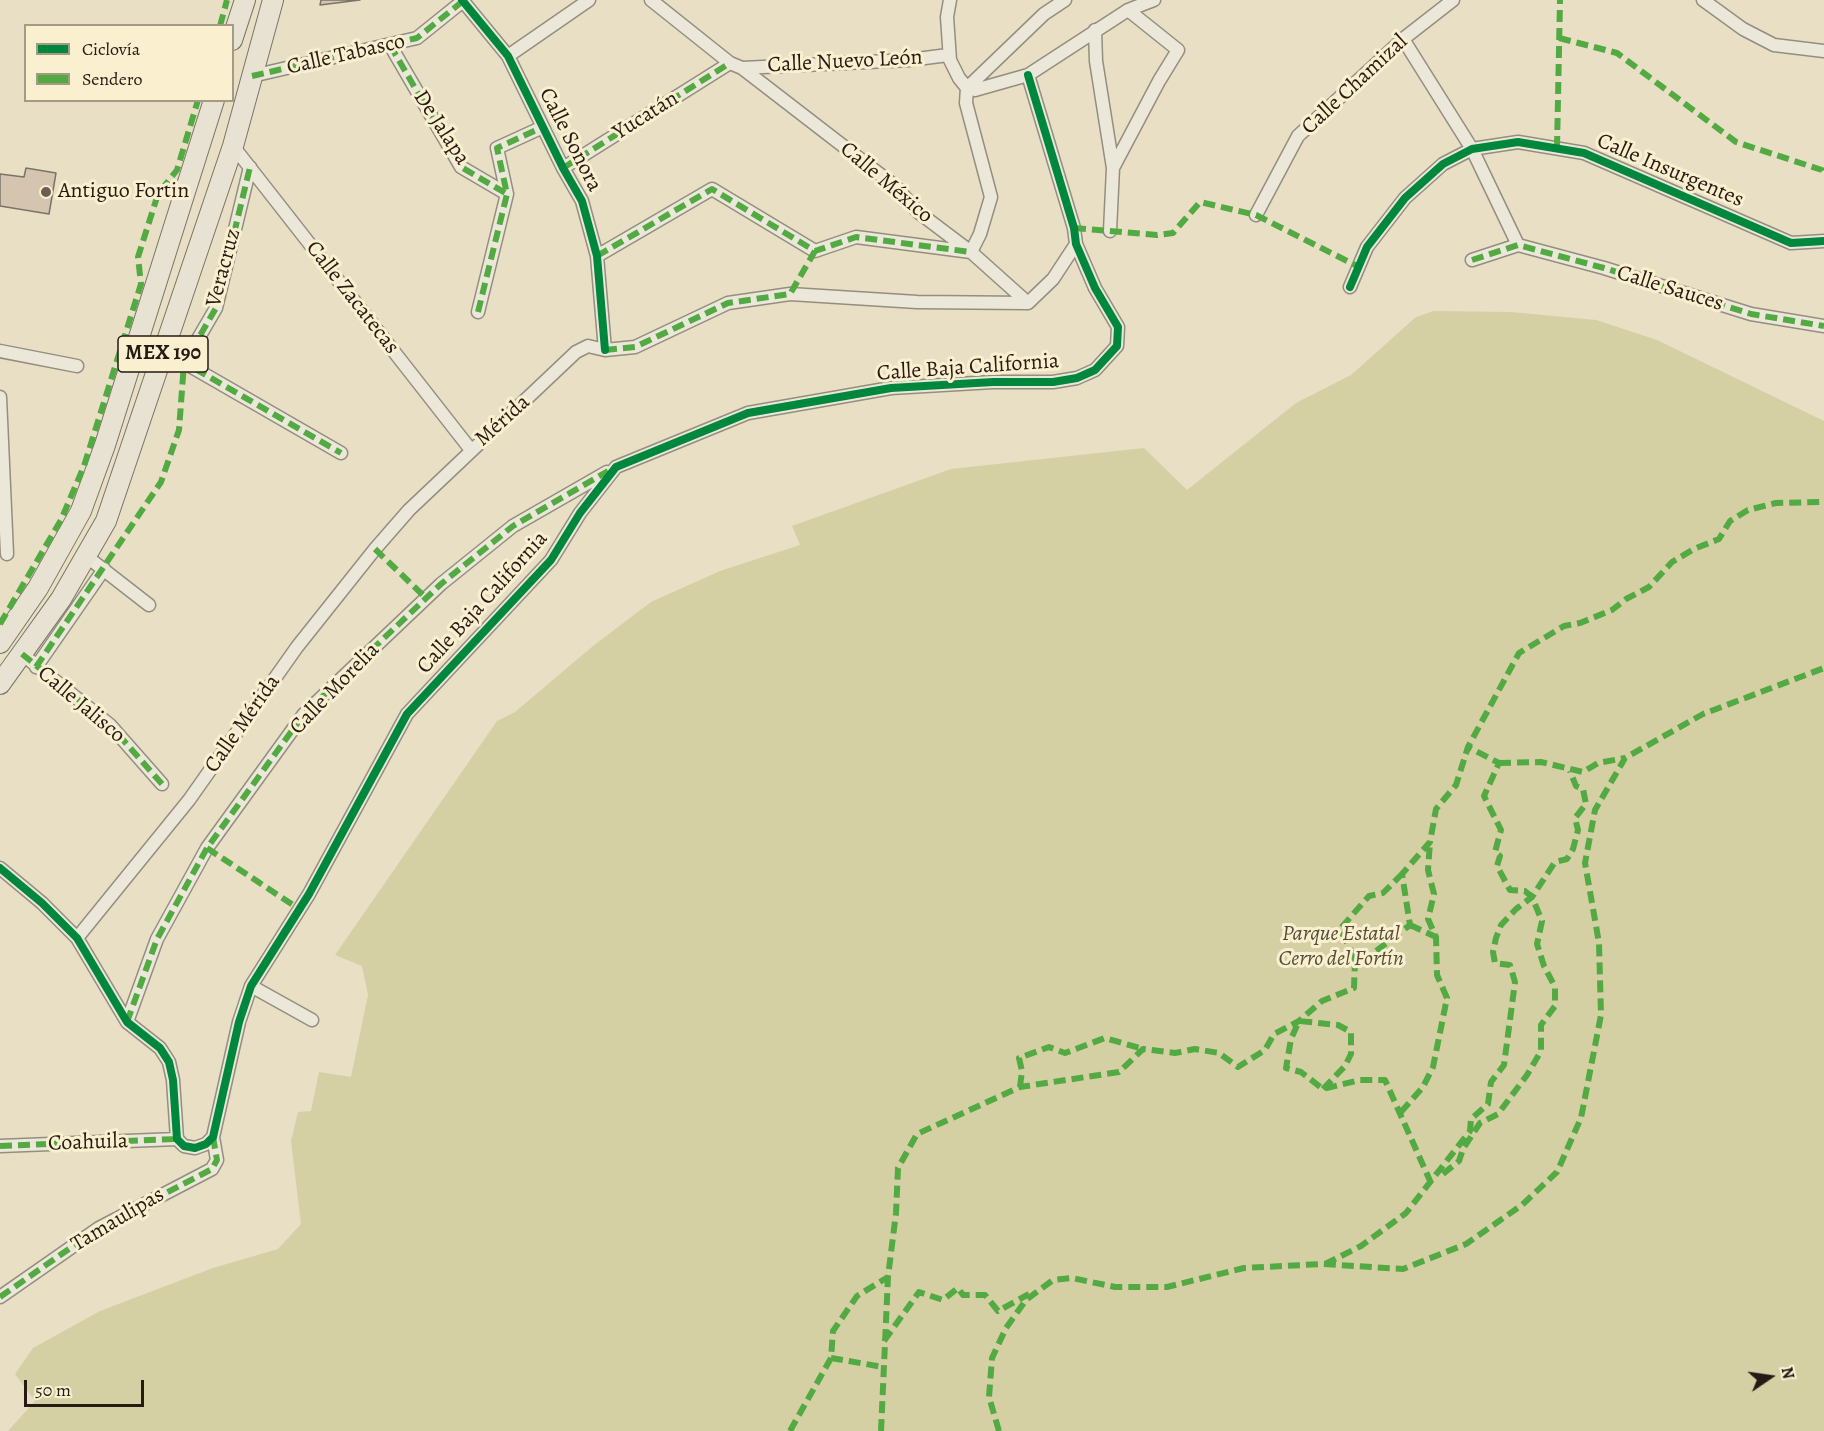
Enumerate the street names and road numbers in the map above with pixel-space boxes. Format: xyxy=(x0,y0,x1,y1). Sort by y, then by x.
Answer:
street label: Calle Tabasco xyxy=(284,29,408,81)
street label: Calle Chamizal xyxy=(1297,29,1413,141)
street label: Calle Nuevo León xyxy=(767,45,923,79)
street label: Calle Sonora xyxy=(533,84,607,196)
street label: De Jalapa xyxy=(407,86,475,170)
street label: Yucatán xyxy=(608,86,684,146)
street label: Calle Insurgentes xyxy=(1593,128,1747,214)
street label: Calle México xyxy=(834,137,938,229)
street label: Veracruz xyxy=(201,226,247,310)
street label: Calle Zacatecas xyxy=(300,236,404,360)
street label: Calle Sauces xyxy=(1614,260,1726,318)
road number: MEX 190 xyxy=(118,336,208,372)
street label: Calle Baja California xyxy=(876,348,1060,388)
street label: Mérida xyxy=(470,390,536,452)
street label: Calle Baja California xyxy=(412,526,554,680)
street label: Calle Morelia xyxy=(285,637,385,741)
street label: Calle Jalisco xyxy=(32,661,130,749)
street label: Calle Mérida xyxy=(200,670,286,778)
street label: Coahuila xyxy=(48,1128,128,1158)
street label: Tamaulipas xyxy=(67,1182,169,1258)

